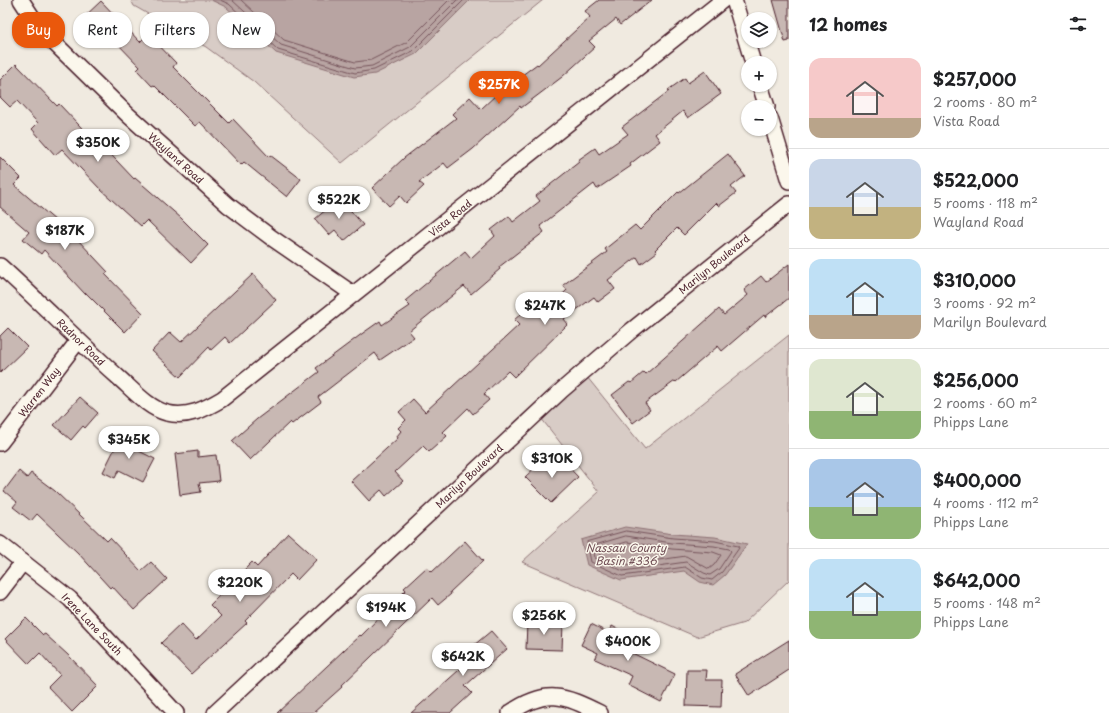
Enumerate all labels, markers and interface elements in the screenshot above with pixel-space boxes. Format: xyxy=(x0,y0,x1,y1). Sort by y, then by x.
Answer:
text: 12 homes xyxy=(809,11,887,37)
chip: Buy xyxy=(12,12,65,48)
chip: Rent xyxy=(73,12,132,48)
chip: Filters xyxy=(140,12,209,48)
chip: New xyxy=(217,12,275,48)
map controls xyxy=(741,12,777,136)
button: layers xyxy=(741,12,777,48)
icon: filters xyxy=(1067,13,1089,35)
button: + xyxy=(741,56,777,92)
text: $257,000 xyxy=(933,66,1017,92)
pin: $257K xyxy=(471,71,527,105)
text: $257K xyxy=(478,74,520,93)
icon: home xyxy=(841,74,889,122)
text: 2 rooms · 80 m² xyxy=(933,92,1038,111)
button: − xyxy=(741,100,777,136)
text: Vista Road xyxy=(933,111,1000,130)
pin: $350K xyxy=(70,129,126,163)
street label: Wayland Road xyxy=(145,129,208,188)
text: $350K xyxy=(76,132,120,151)
text: $522,000 xyxy=(933,167,1019,193)
icon: home xyxy=(841,175,889,223)
pin: $522K xyxy=(311,186,367,220)
text: $522K xyxy=(317,189,361,208)
text: 5 rooms · 118 m² xyxy=(933,193,1038,212)
street label: Vista Road xyxy=(425,196,474,240)
text: Wayland Road xyxy=(933,212,1024,231)
pin: $187K xyxy=(37,217,93,251)
text: $187K xyxy=(45,220,85,239)
street label: Marilyn Boulevard xyxy=(675,230,753,298)
text: $310,000 xyxy=(933,267,1016,293)
icon: home xyxy=(841,275,889,323)
pin: $247K xyxy=(517,292,573,326)
text: 3 rooms · 92 m² xyxy=(933,293,1036,312)
text: $247K xyxy=(524,295,566,314)
text: Marilyn Boulevard xyxy=(933,312,1047,331)
street label: Radnor Road xyxy=(54,315,109,369)
street label: Warren Way xyxy=(14,363,63,420)
text: $256,000 xyxy=(933,367,1019,393)
icon: home xyxy=(841,375,889,423)
text: 2 rooms · 60 m² xyxy=(933,393,1038,412)
text: Phipps Lane xyxy=(933,412,1009,431)
pin: $345K xyxy=(101,426,157,460)
text: $345K xyxy=(107,429,151,448)
street label: Marilyn Boulevard xyxy=(432,440,506,512)
pin: $310K xyxy=(524,445,580,479)
text: $310K xyxy=(531,448,573,467)
text: $400,000 xyxy=(933,467,1021,493)
icon: home xyxy=(841,475,889,523)
text: 4 rooms · 112 m² xyxy=(933,493,1039,512)
text: Phipps Lane xyxy=(933,512,1009,531)
water label: Nassau County Basin #336 xyxy=(586,539,667,569)
text: $642,000 xyxy=(933,567,1020,593)
pin: $220K xyxy=(212,569,268,603)
text: $220K xyxy=(217,572,263,591)
icon: home xyxy=(841,575,889,623)
street label: Irene Lane South xyxy=(59,589,126,658)
text: 5 rooms · 148 m² xyxy=(933,593,1041,612)
pin: $194K xyxy=(358,594,414,628)
text: $194K xyxy=(366,597,406,616)
pin: $256K xyxy=(516,602,572,636)
text: $256K xyxy=(522,605,566,624)
text: Phipps Lane xyxy=(933,612,1009,631)
pin: $400K xyxy=(600,628,656,662)
text: $400K xyxy=(605,631,651,650)
pin: $642K xyxy=(435,643,491,677)
text: $642K xyxy=(441,646,485,665)

